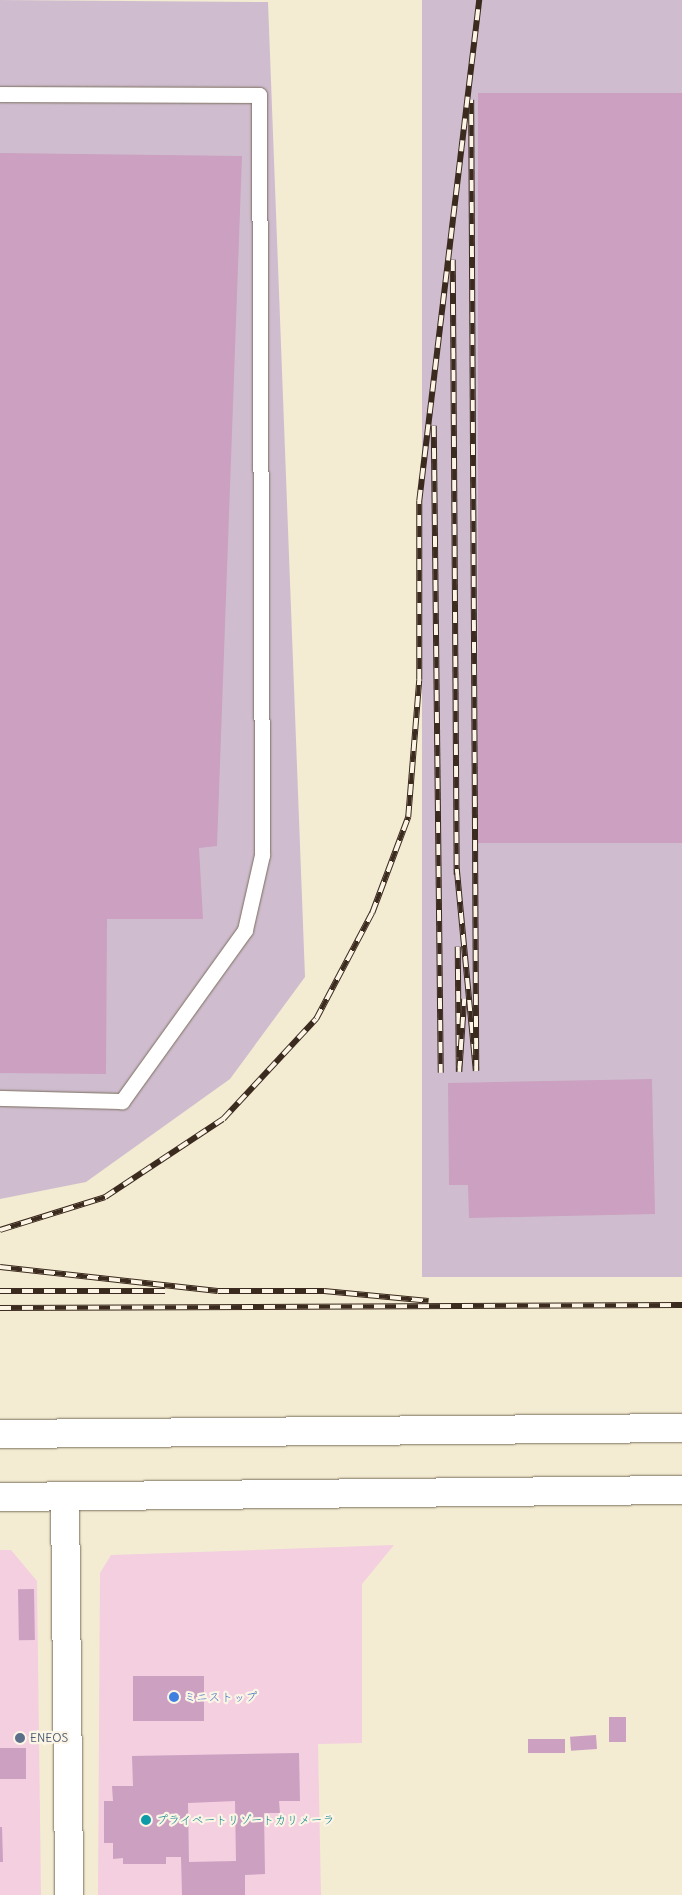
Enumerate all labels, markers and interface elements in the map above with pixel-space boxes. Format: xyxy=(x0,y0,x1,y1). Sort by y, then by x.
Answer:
place label: ミニストップ xyxy=(184,1690,256,1704)
marker: ミニストップ xyxy=(168,1691,180,1703)
place label: ENEOS xyxy=(30,1731,68,1745)
marker: ENEOS xyxy=(14,1732,26,1744)
place label: プライベートリゾートカリメーラ xyxy=(156,1813,335,1827)
marker: プライベートリゾートカリメーラ xyxy=(140,1814,152,1826)

